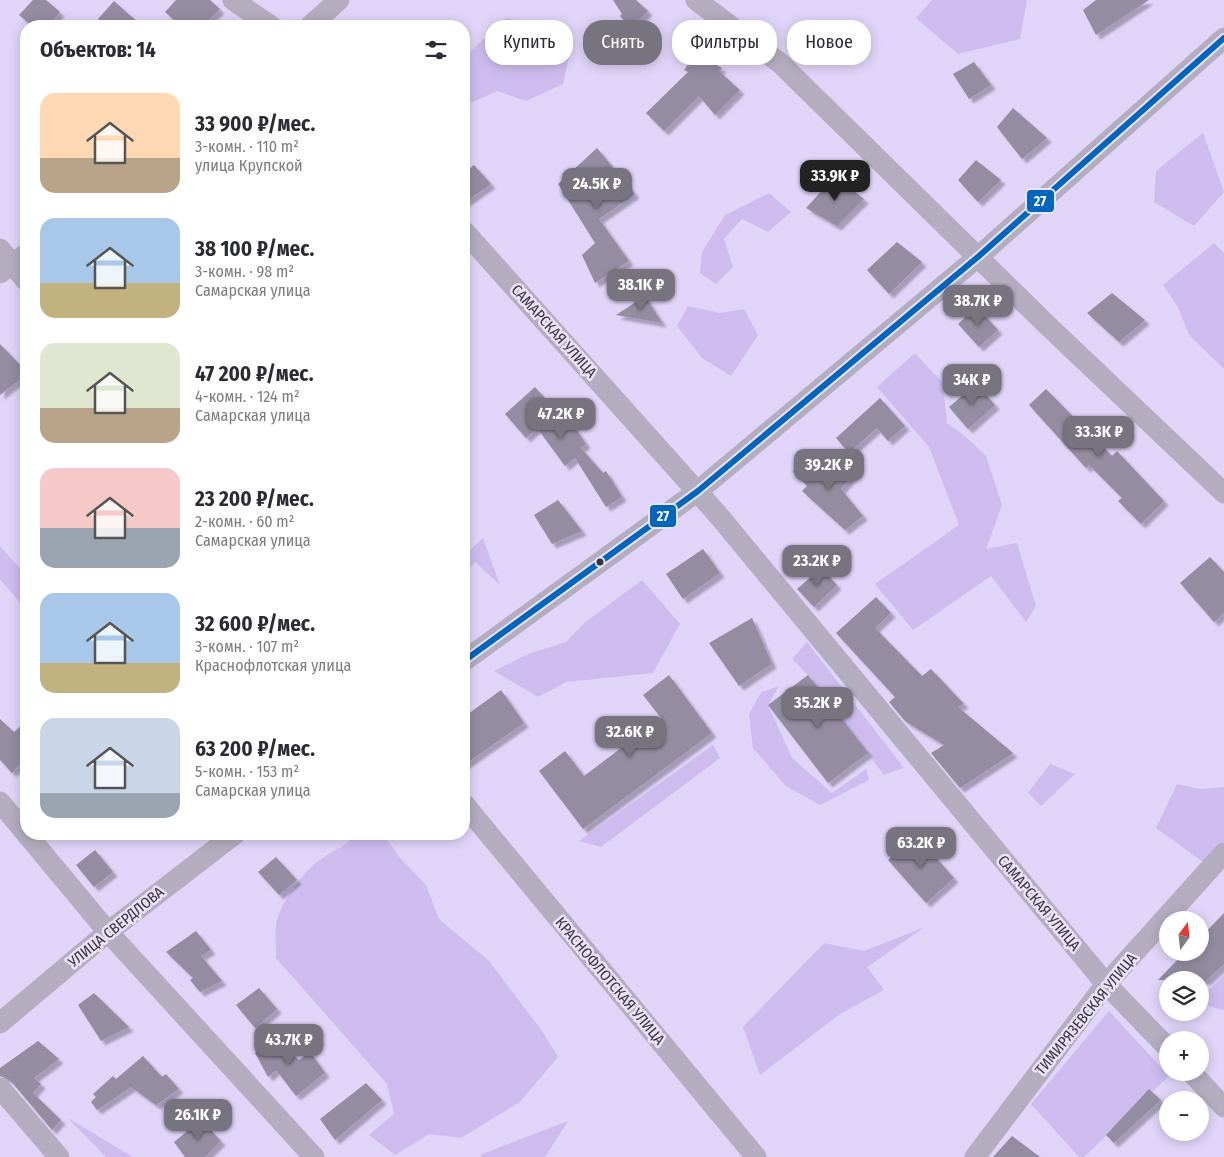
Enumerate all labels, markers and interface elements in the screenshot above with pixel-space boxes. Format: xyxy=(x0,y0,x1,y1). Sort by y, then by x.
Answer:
chip: Купить xyxy=(485,20,573,65)
chip: Снять xyxy=(583,20,662,65)
chip: Фильтры xyxy=(672,20,777,65)
chip: Новое xyxy=(787,20,871,65)
icon: filters xyxy=(422,36,450,64)
text: Объектов: 14 xyxy=(40,37,156,63)
text: 33 900 ₽/мес. xyxy=(195,111,315,137)
icon: home xyxy=(80,113,140,173)
text: 3-комн. · 110 m² xyxy=(195,137,299,156)
text: улица Крупской xyxy=(195,156,303,175)
pin: 33.9K ₽ xyxy=(789,160,881,202)
text: 33.9K ₽ xyxy=(811,166,859,185)
pin: 24.5K ₽ xyxy=(551,168,643,210)
text: 24.5K ₽ xyxy=(573,174,621,193)
line badge: 27 xyxy=(1026,189,1055,213)
text: 27 xyxy=(1033,193,1046,210)
text: 38 100 ₽/мес. xyxy=(195,236,314,262)
icon: home xyxy=(80,238,140,298)
text: 3-комн. · 98 m² xyxy=(195,262,294,281)
pin: 38.1K ₽ xyxy=(595,268,687,311)
text: 38.1K ₽ xyxy=(618,275,664,294)
text: Самарская улица xyxy=(195,281,311,300)
street label: САМАРСКАЯ УЛИЦА xyxy=(507,281,601,381)
pin: 38.7K ₽ xyxy=(932,284,1024,327)
text: 38.7K ₽ xyxy=(954,291,1002,310)
text: 47 200 ₽/мес. xyxy=(195,361,314,387)
icon: home xyxy=(80,363,140,423)
pin: 34K ₽ xyxy=(937,364,1007,406)
text: 34K ₽ xyxy=(953,370,991,389)
text: 4-комн. · 124 m² xyxy=(195,387,299,406)
pin: 47.2K ₽ xyxy=(515,398,607,440)
text: 47.2K ₽ xyxy=(537,404,585,423)
text: Самарская улица xyxy=(195,406,311,425)
pin: 33.3K ₽ xyxy=(1053,416,1145,458)
text: 33.3K ₽ xyxy=(1075,422,1123,441)
pin: 39.2K ₽ xyxy=(783,448,875,491)
text: 39.2K ₽ xyxy=(805,455,853,474)
text: 23 200 ₽/мес. xyxy=(195,486,314,512)
icon: home xyxy=(80,488,140,548)
line badge: 27 xyxy=(649,504,677,528)
text: 27 xyxy=(656,508,669,525)
text: 2-комн. · 60 m² xyxy=(195,512,294,531)
text: Самарская улица xyxy=(195,531,311,550)
pin: 23.2K ₽ xyxy=(771,544,863,587)
text: 23.2K ₽ xyxy=(793,551,841,570)
unlabelled marker xyxy=(595,557,605,567)
text: 32 600 ₽/мес. xyxy=(195,611,315,637)
icon: home xyxy=(80,613,140,673)
text: 3-комн. · 107 m² xyxy=(195,637,299,656)
text: Краснофлотская улица xyxy=(195,656,351,675)
pin: 35.2K ₽ xyxy=(772,686,864,729)
text: 35.2K ₽ xyxy=(794,693,842,712)
pin: 32.6K ₽ xyxy=(584,716,676,758)
text: 32.6K ₽ xyxy=(606,722,654,741)
text: 63 200 ₽/мес. xyxy=(195,736,315,762)
icon: home xyxy=(80,738,140,798)
text: 5-комн. · 153 m² xyxy=(195,762,299,781)
text: Самарская улица xyxy=(195,781,311,800)
pin: 63.2K ₽ xyxy=(875,826,967,869)
text: 63.2K ₽ xyxy=(897,833,945,852)
street label: САМАРСКАЯ УЛИЦА xyxy=(994,852,1084,954)
street label: УЛИЦА СВЕРДЛОВА xyxy=(64,883,168,972)
north arrow xyxy=(1159,911,1209,961)
map controls xyxy=(1159,911,1209,1141)
street label: КРАСНОФЛОТСКАЯ УЛИЦА xyxy=(551,914,669,1048)
street label: ТИМИРЯЗЕВСКАЯ УЛИЦА xyxy=(1031,949,1141,1078)
button: layers xyxy=(1159,971,1209,1021)
pin: 43.7K ₽ xyxy=(243,1024,335,1066)
text: 43.7K ₽ xyxy=(265,1030,313,1049)
button: + xyxy=(1159,1031,1209,1081)
button: − xyxy=(1159,1091,1209,1141)
pin: 26.1K ₽ xyxy=(152,1098,244,1141)
text: 26.1K ₽ xyxy=(175,1105,221,1124)

